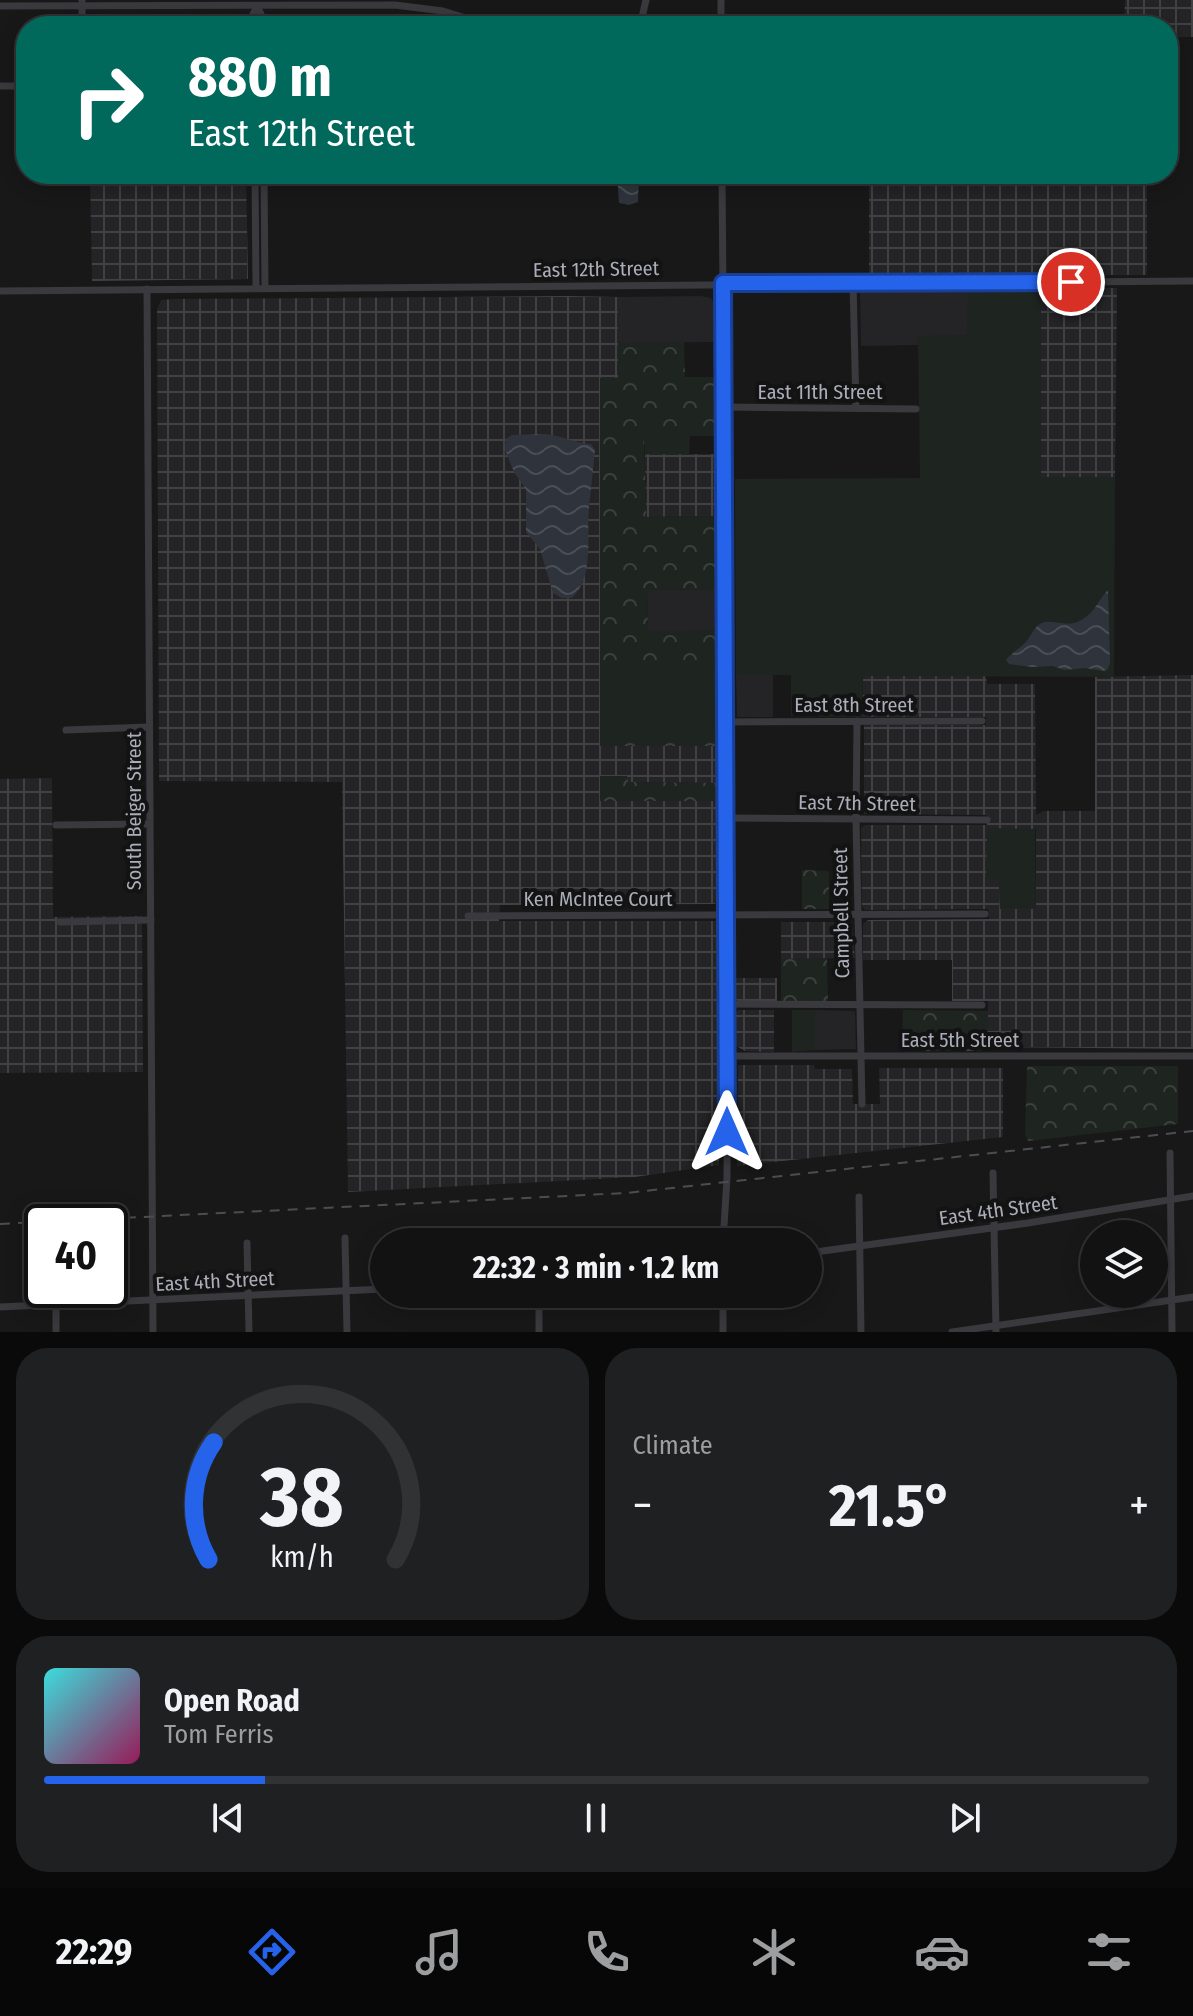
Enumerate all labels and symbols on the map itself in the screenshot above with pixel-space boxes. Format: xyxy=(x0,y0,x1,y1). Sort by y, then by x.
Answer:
pin xyxy=(1037,248,1105,316)
street label: East 12th Street xyxy=(533,256,660,282)
street label: East 11th Street xyxy=(758,380,883,404)
street label: East 8th Street xyxy=(794,693,914,717)
street label: South Beiger Street xyxy=(122,731,146,890)
street label: East 7th Street xyxy=(798,790,916,816)
street label: Campbell Street xyxy=(828,847,854,979)
street label: Ken McIntee Court xyxy=(524,887,673,911)
street label: East 5th Street xyxy=(901,1028,1020,1052)
position arrow xyxy=(685,1090,769,1174)
street label: East 4th Street xyxy=(937,1190,1059,1230)
speed limit sign: 40 xyxy=(24,1204,128,1308)
street label: East 4th Street xyxy=(155,1266,276,1296)

